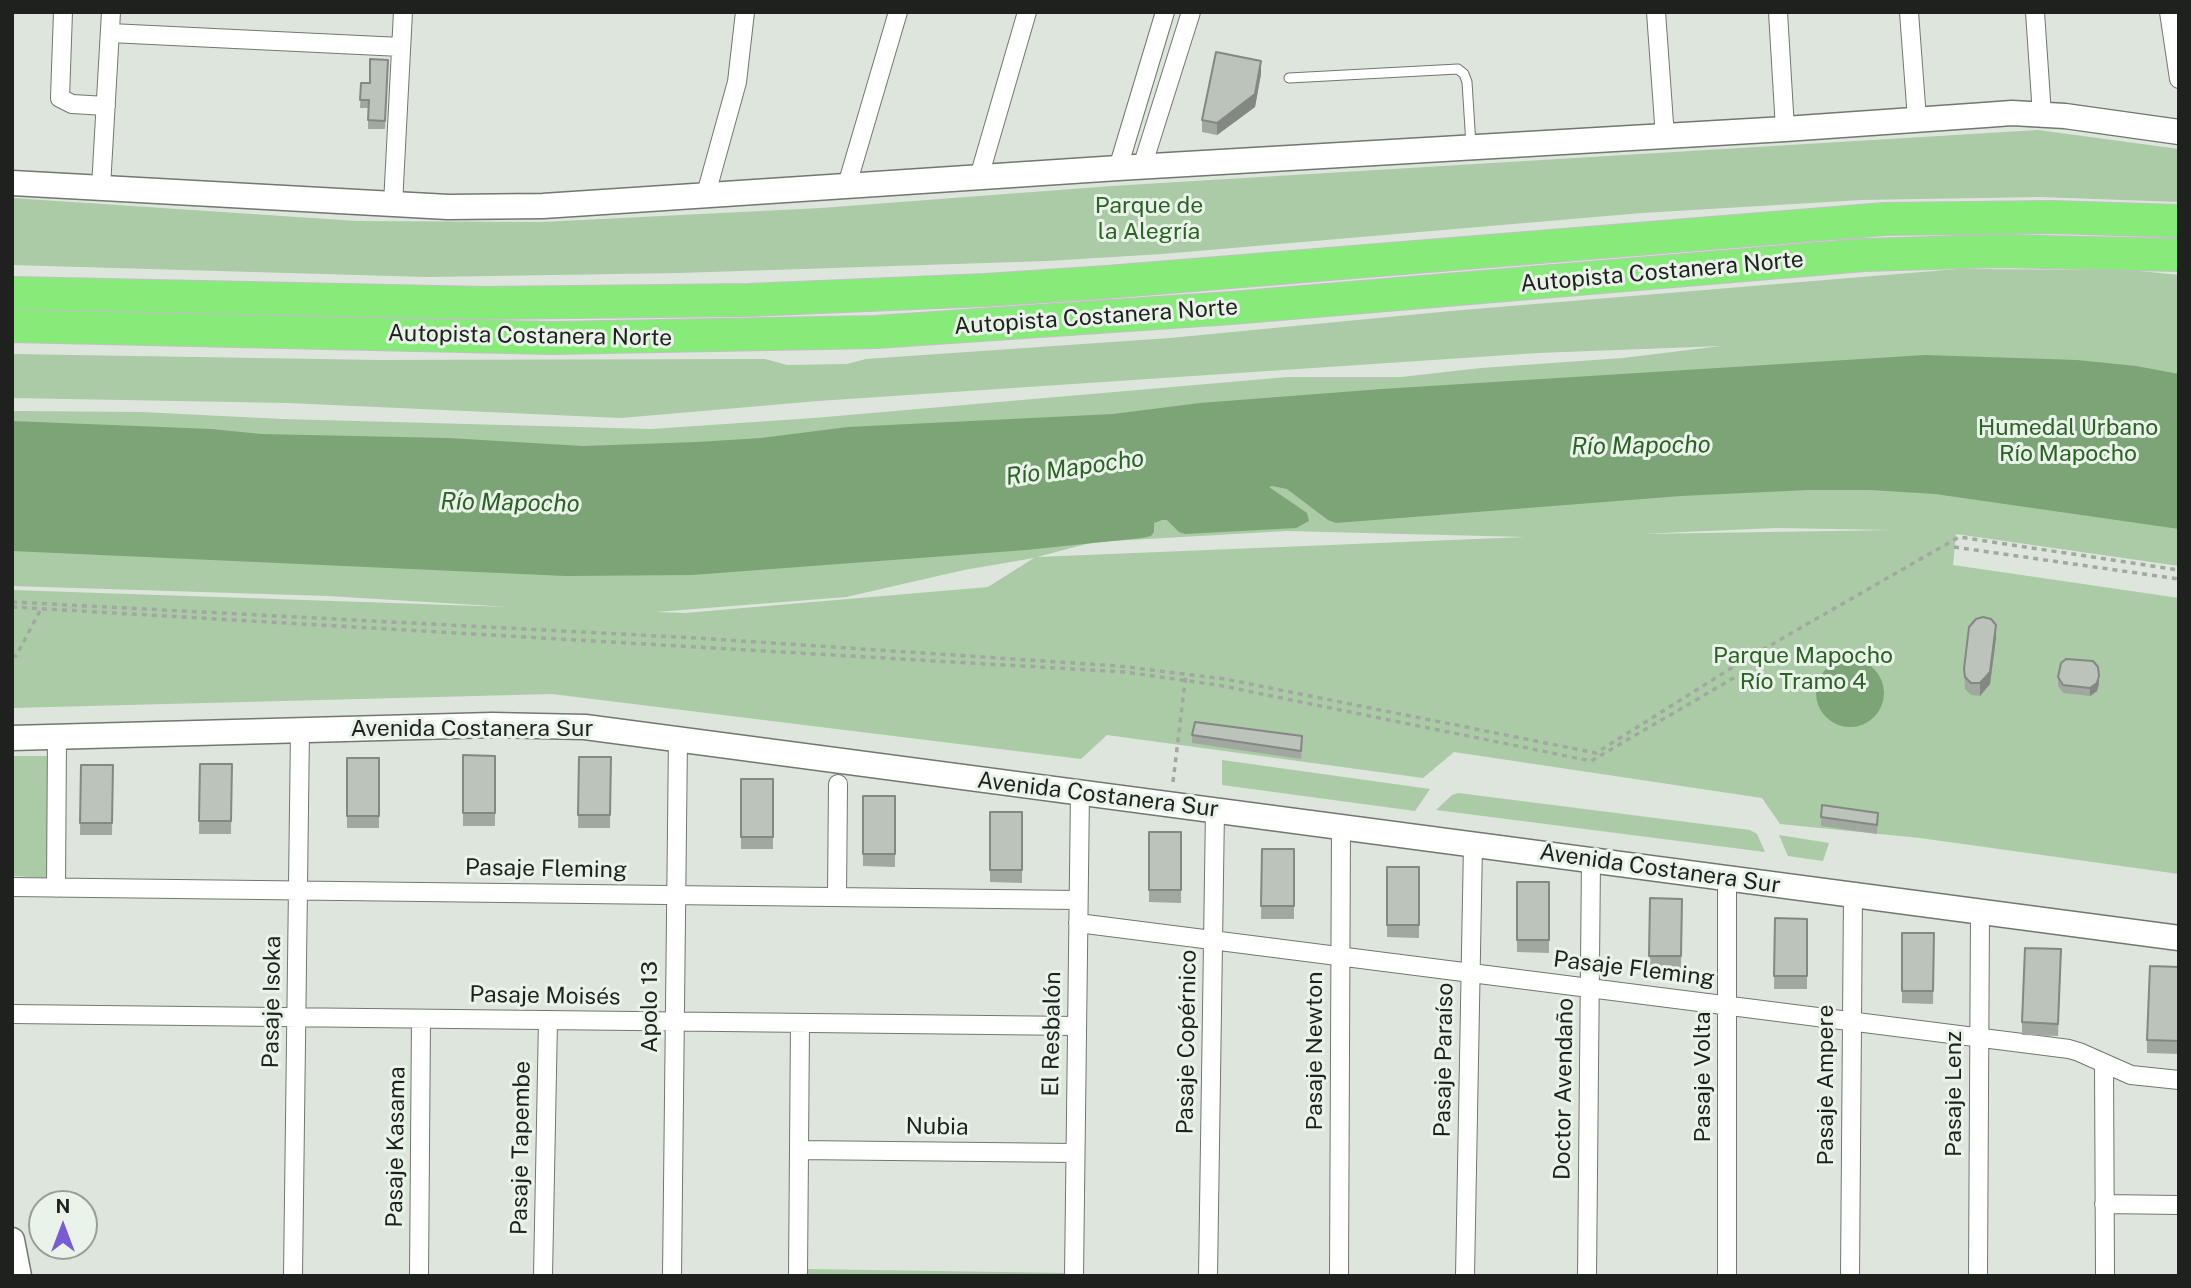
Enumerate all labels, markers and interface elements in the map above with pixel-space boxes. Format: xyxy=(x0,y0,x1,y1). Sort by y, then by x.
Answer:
park label: Parque de la Alegría xyxy=(1095,192,1203,246)
street label: Autopista Costanera Norte xyxy=(1519,246,1805,298)
street label: Autopista Costanera Norte xyxy=(953,293,1239,341)
street label: Autopista Costanera Norte xyxy=(388,320,672,352)
park label: Humedal Urbano Río Mapocho xyxy=(1978,414,2158,468)
water label: Río Mapocho xyxy=(1571,430,1711,462)
water label: Río Mapocho xyxy=(1004,444,1146,492)
water label: Río Mapocho xyxy=(440,487,580,519)
park label: Parque Mapocho Río Tramo 4 xyxy=(1713,642,1893,696)
street label: Avenida Costanera Sur xyxy=(350,715,594,743)
street label: Avenida Costanera Sur xyxy=(976,766,1220,824)
street label: Avenida Costanera Sur xyxy=(1538,838,1782,900)
street label: Pasaje Fleming xyxy=(465,854,627,884)
street label: Pasaje Isoka xyxy=(257,935,287,1069)
street label: Pasaje Fleming xyxy=(1552,945,1716,993)
street label: Pasaje Copérnico xyxy=(1172,949,1202,1135)
street label: Apolo 13 xyxy=(636,961,664,1053)
street label: El Resbalón xyxy=(1037,971,1067,1097)
street label: Pasaje Newton xyxy=(1301,971,1329,1131)
street label: Pasaje Moisés xyxy=(469,981,621,1011)
street label: Pasaje Paraíso xyxy=(1429,982,1459,1138)
street label: Doctor Avendaño xyxy=(1549,998,1579,1180)
street label: Pasaje Ampere xyxy=(1812,1005,1840,1165)
street label: Pasaje Volta xyxy=(1689,1011,1717,1143)
street label: Pasaje Lenz xyxy=(1940,1031,1968,1157)
street label: Pasaje Tapembe xyxy=(506,1061,536,1235)
street label: Pasaje Kasama xyxy=(381,1066,411,1228)
street label: Nubia xyxy=(905,1113,969,1141)
north arrow xyxy=(28,1190,98,1260)
text: N xyxy=(56,1195,70,1217)

